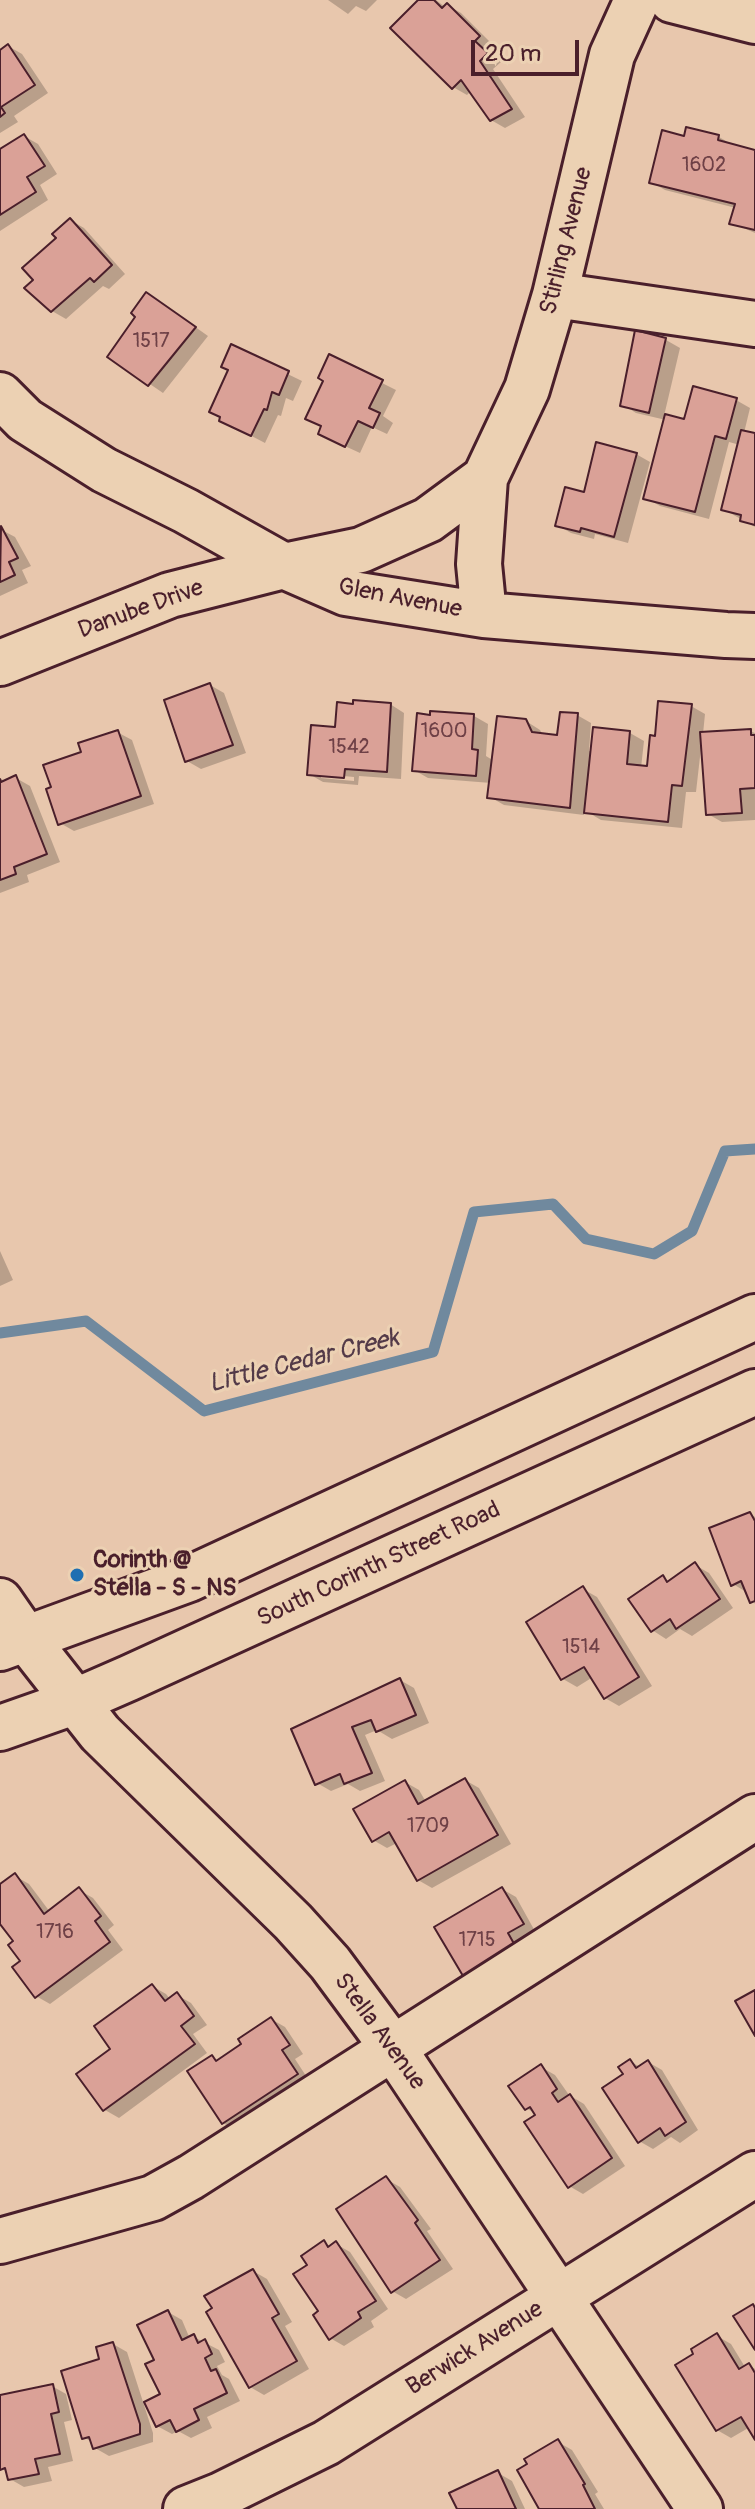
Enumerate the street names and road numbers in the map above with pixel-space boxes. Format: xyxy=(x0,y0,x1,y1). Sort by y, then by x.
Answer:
street label: Stirling Avenue xyxy=(535,164,599,318)
street label: Glen Avenue xyxy=(336,573,464,625)
street label: Danube Drive xyxy=(74,574,208,646)
street label: South Corinth Street Road xyxy=(253,1496,505,1634)
street label: Stella Avenue xyxy=(327,1968,431,2096)
street label: Berwick Avenue xyxy=(401,2296,549,2402)

